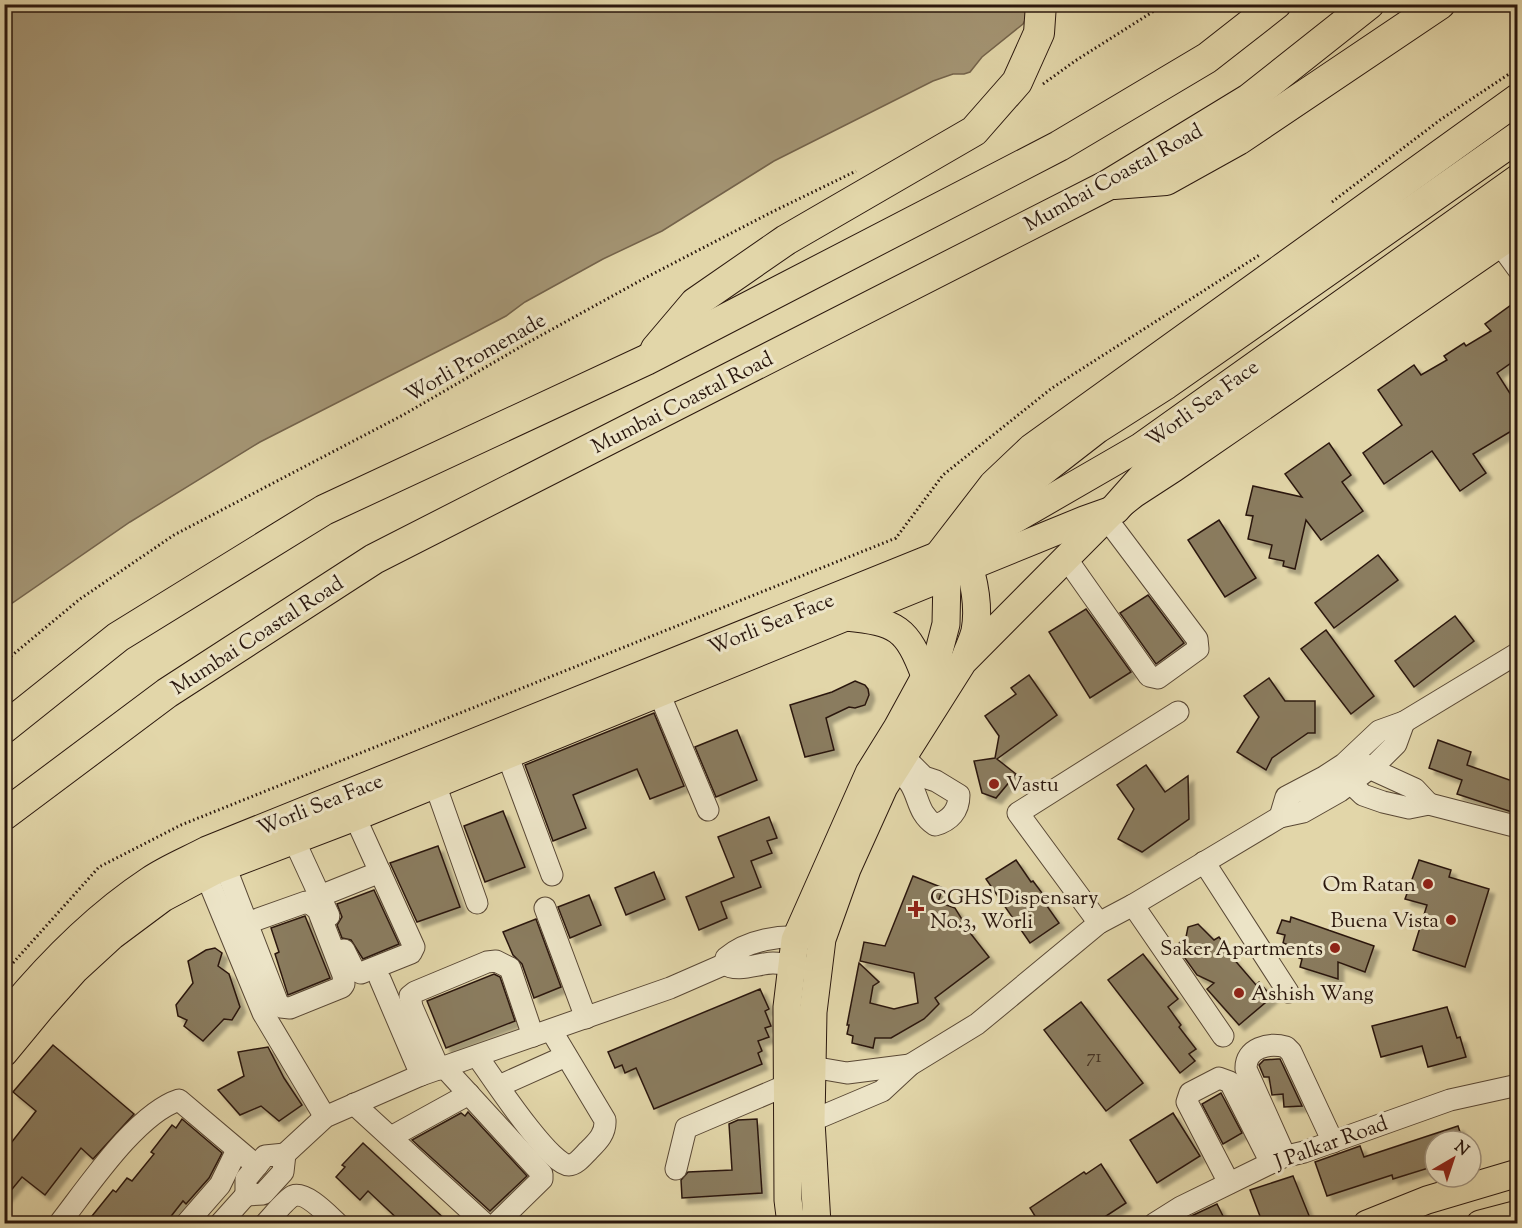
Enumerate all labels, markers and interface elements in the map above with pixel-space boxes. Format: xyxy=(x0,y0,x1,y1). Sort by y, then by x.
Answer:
street label: Mumbai Coastal Road xyxy=(1019,117,1209,240)
street label: Worli Promenade xyxy=(400,306,552,411)
street label: Mumbai Coastal Road xyxy=(587,345,779,463)
street label: Worli Sea Face xyxy=(1140,353,1266,456)
street label: Mumbai Coastal Road xyxy=(166,570,350,704)
street label: Worli Sea Face xyxy=(704,586,839,664)
street label: Worli Sea Face xyxy=(253,767,388,845)
place label: Vastu xyxy=(1006,771,1059,801)
marker: Vastu xyxy=(987,777,1001,791)
place label: Om Ratan xyxy=(1322,871,1416,901)
marker: Om Ratan xyxy=(1421,877,1435,891)
place label: CGHS Dispensary No.3, Worli xyxy=(930,884,1099,938)
marker: CGHS Dispensary No.3, Worli xyxy=(907,900,925,918)
place label: Buena Vista xyxy=(1331,907,1439,937)
marker: Buena Vista xyxy=(1444,913,1458,927)
place label: Saker Apartments xyxy=(1160,935,1323,965)
marker: Saker Apartments xyxy=(1328,941,1342,955)
place label: Ashish Wang xyxy=(1251,980,1374,1010)
marker: Ashish Wang xyxy=(1232,986,1246,1000)
house number: 71 xyxy=(1086,1045,1102,1071)
street label: J Palkar Road xyxy=(1270,1110,1392,1179)
north arrow xyxy=(1423,1129,1483,1189)
text: N xyxy=(1449,1136,1473,1162)

